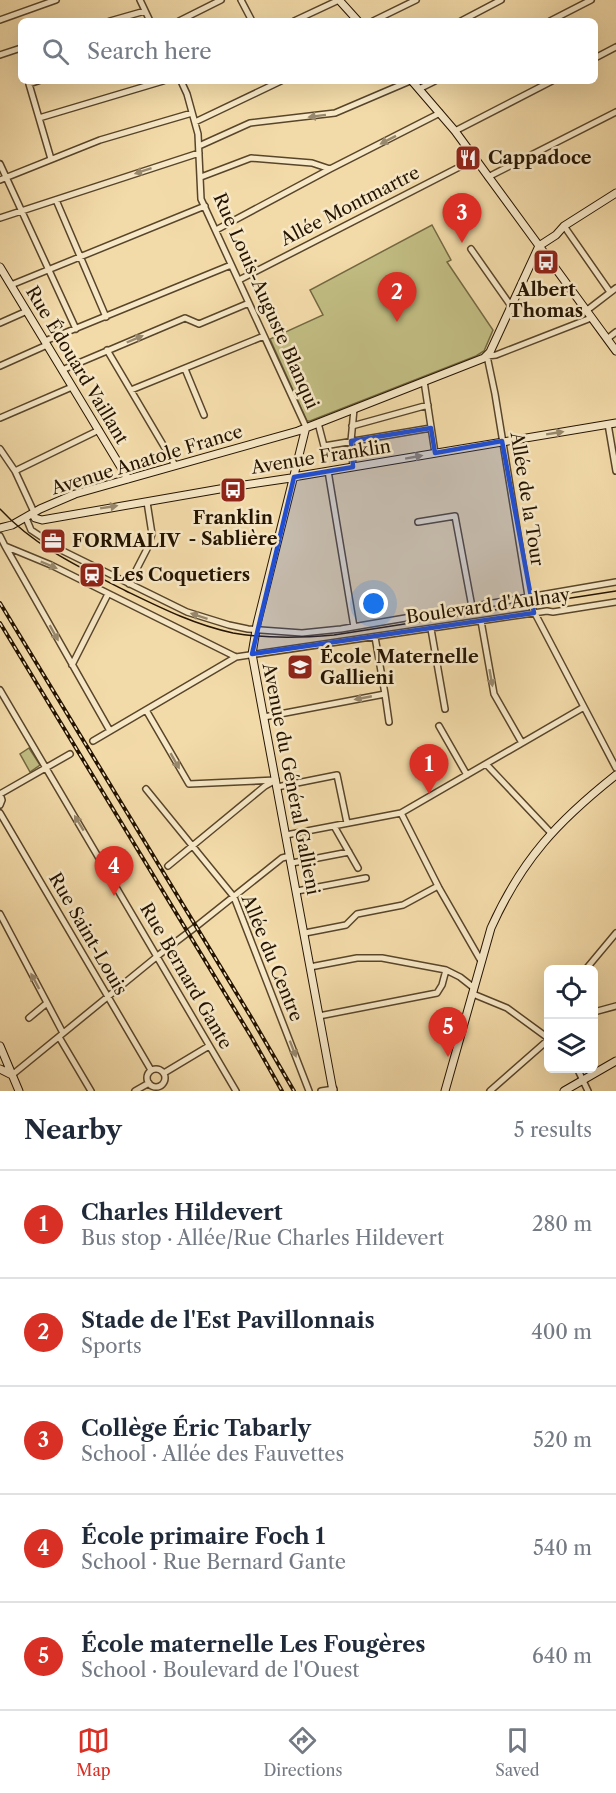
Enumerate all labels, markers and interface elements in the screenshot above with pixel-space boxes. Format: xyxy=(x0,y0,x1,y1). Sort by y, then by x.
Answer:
search box xyxy=(18,18,598,84)
icon: search xyxy=(39,35,72,68)
text: Search here xyxy=(87,38,212,65)
one-way arrow xyxy=(307,111,326,120)
one-way arrow xyxy=(379,134,397,144)
restaurant icon: Cappadoce xyxy=(453,143,483,173)
place label: Cappadoce xyxy=(488,147,592,169)
street label: Allée Montmartre xyxy=(276,161,423,251)
one-way arrow xyxy=(134,167,152,176)
street label: Rue Louis-Auguste Blanqui xyxy=(208,190,324,413)
pin: 3 xyxy=(442,194,482,243)
bus stop icon: Albert Thomas xyxy=(531,247,561,277)
pin: 2 xyxy=(378,272,416,322)
place label: Albert Thomas xyxy=(509,279,583,322)
street label: Rue Édouard Vaillant xyxy=(21,281,134,449)
one-way arrow xyxy=(126,334,144,343)
street label: Avenue Anatole France xyxy=(48,420,245,500)
one-way arrow xyxy=(545,428,564,437)
street label: Allée de la Tour xyxy=(505,430,549,568)
street label: Avenue Franklin xyxy=(249,435,392,479)
one-way arrow xyxy=(405,452,424,461)
bus stop icon: Franklin - Sablière xyxy=(218,475,248,505)
one-way arrow xyxy=(100,503,119,512)
place label: Franklin - Sablière xyxy=(189,507,278,550)
office icon: FORMALIV xyxy=(38,526,68,556)
place label: FORMALIV xyxy=(72,530,181,552)
station icon: Les Coquetiers xyxy=(77,560,107,590)
one-way arrow xyxy=(40,561,58,570)
place label: Les Coquetiers xyxy=(112,564,250,586)
street label: Boulevard d'Aulnay xyxy=(405,583,572,628)
your location xyxy=(359,589,388,618)
one-way arrow xyxy=(190,610,208,620)
one-way arrow xyxy=(49,625,59,642)
place label: École Maternelle Gallieni xyxy=(320,645,479,689)
school or university icon: École Maternelle Gallieni xyxy=(285,652,315,682)
street label: Avenue du Général Gallieni xyxy=(258,660,324,897)
one-way arrow xyxy=(487,669,496,688)
one-way arrow xyxy=(353,694,372,703)
pin: 1 xyxy=(410,744,448,794)
one-way arrow xyxy=(170,753,181,769)
one-way arrow xyxy=(74,814,84,831)
pin: 4 xyxy=(94,846,134,896)
street label: Rue Saint-Louis xyxy=(44,869,132,999)
street label: Allée du Centre xyxy=(236,890,307,1025)
street label: Rue Bernard Gante xyxy=(135,899,237,1053)
map controls xyxy=(544,965,598,1073)
button: locate xyxy=(544,965,598,1019)
one-way arrow xyxy=(30,973,40,990)
pin: 5 xyxy=(428,1008,468,1057)
button: layers xyxy=(544,1019,598,1073)
one-way arrow xyxy=(288,1041,298,1059)
text: Nearby xyxy=(24,1114,122,1146)
text: 5 results xyxy=(514,1118,592,1142)
text: Charles Hildevert xyxy=(81,1199,283,1226)
text: 1 xyxy=(39,1212,48,1236)
text: 280 m xyxy=(532,1212,592,1236)
text: Bus stop · Allée/Rue Charles Hildevert xyxy=(81,1226,444,1250)
text: Stade de l'Est Pavillonnais xyxy=(81,1307,375,1334)
text: 2 xyxy=(38,1320,49,1344)
text: 400 m xyxy=(531,1320,592,1344)
text: Sports xyxy=(81,1334,142,1358)
text: Collège Éric Tabarly xyxy=(81,1415,311,1442)
text: 3 xyxy=(38,1428,49,1452)
text: 520 m xyxy=(533,1428,592,1452)
text: School · Allée des Fauvettes xyxy=(81,1442,344,1466)
text: École primaire Foch 1 xyxy=(81,1523,325,1550)
text: 4 xyxy=(38,1536,49,1560)
text: 540 m xyxy=(533,1536,592,1560)
text: School · Rue Bernard Gante xyxy=(81,1550,346,1574)
text: École maternelle Les Fougères xyxy=(81,1631,426,1658)
text: 5 xyxy=(38,1644,49,1668)
text: 640 m xyxy=(532,1644,592,1668)
text: School · Boulevard de l'Ouest xyxy=(81,1658,359,1682)
tab: Map xyxy=(76,1724,111,1780)
tab: Directions xyxy=(263,1724,342,1780)
tab: Saved xyxy=(495,1724,540,1780)

